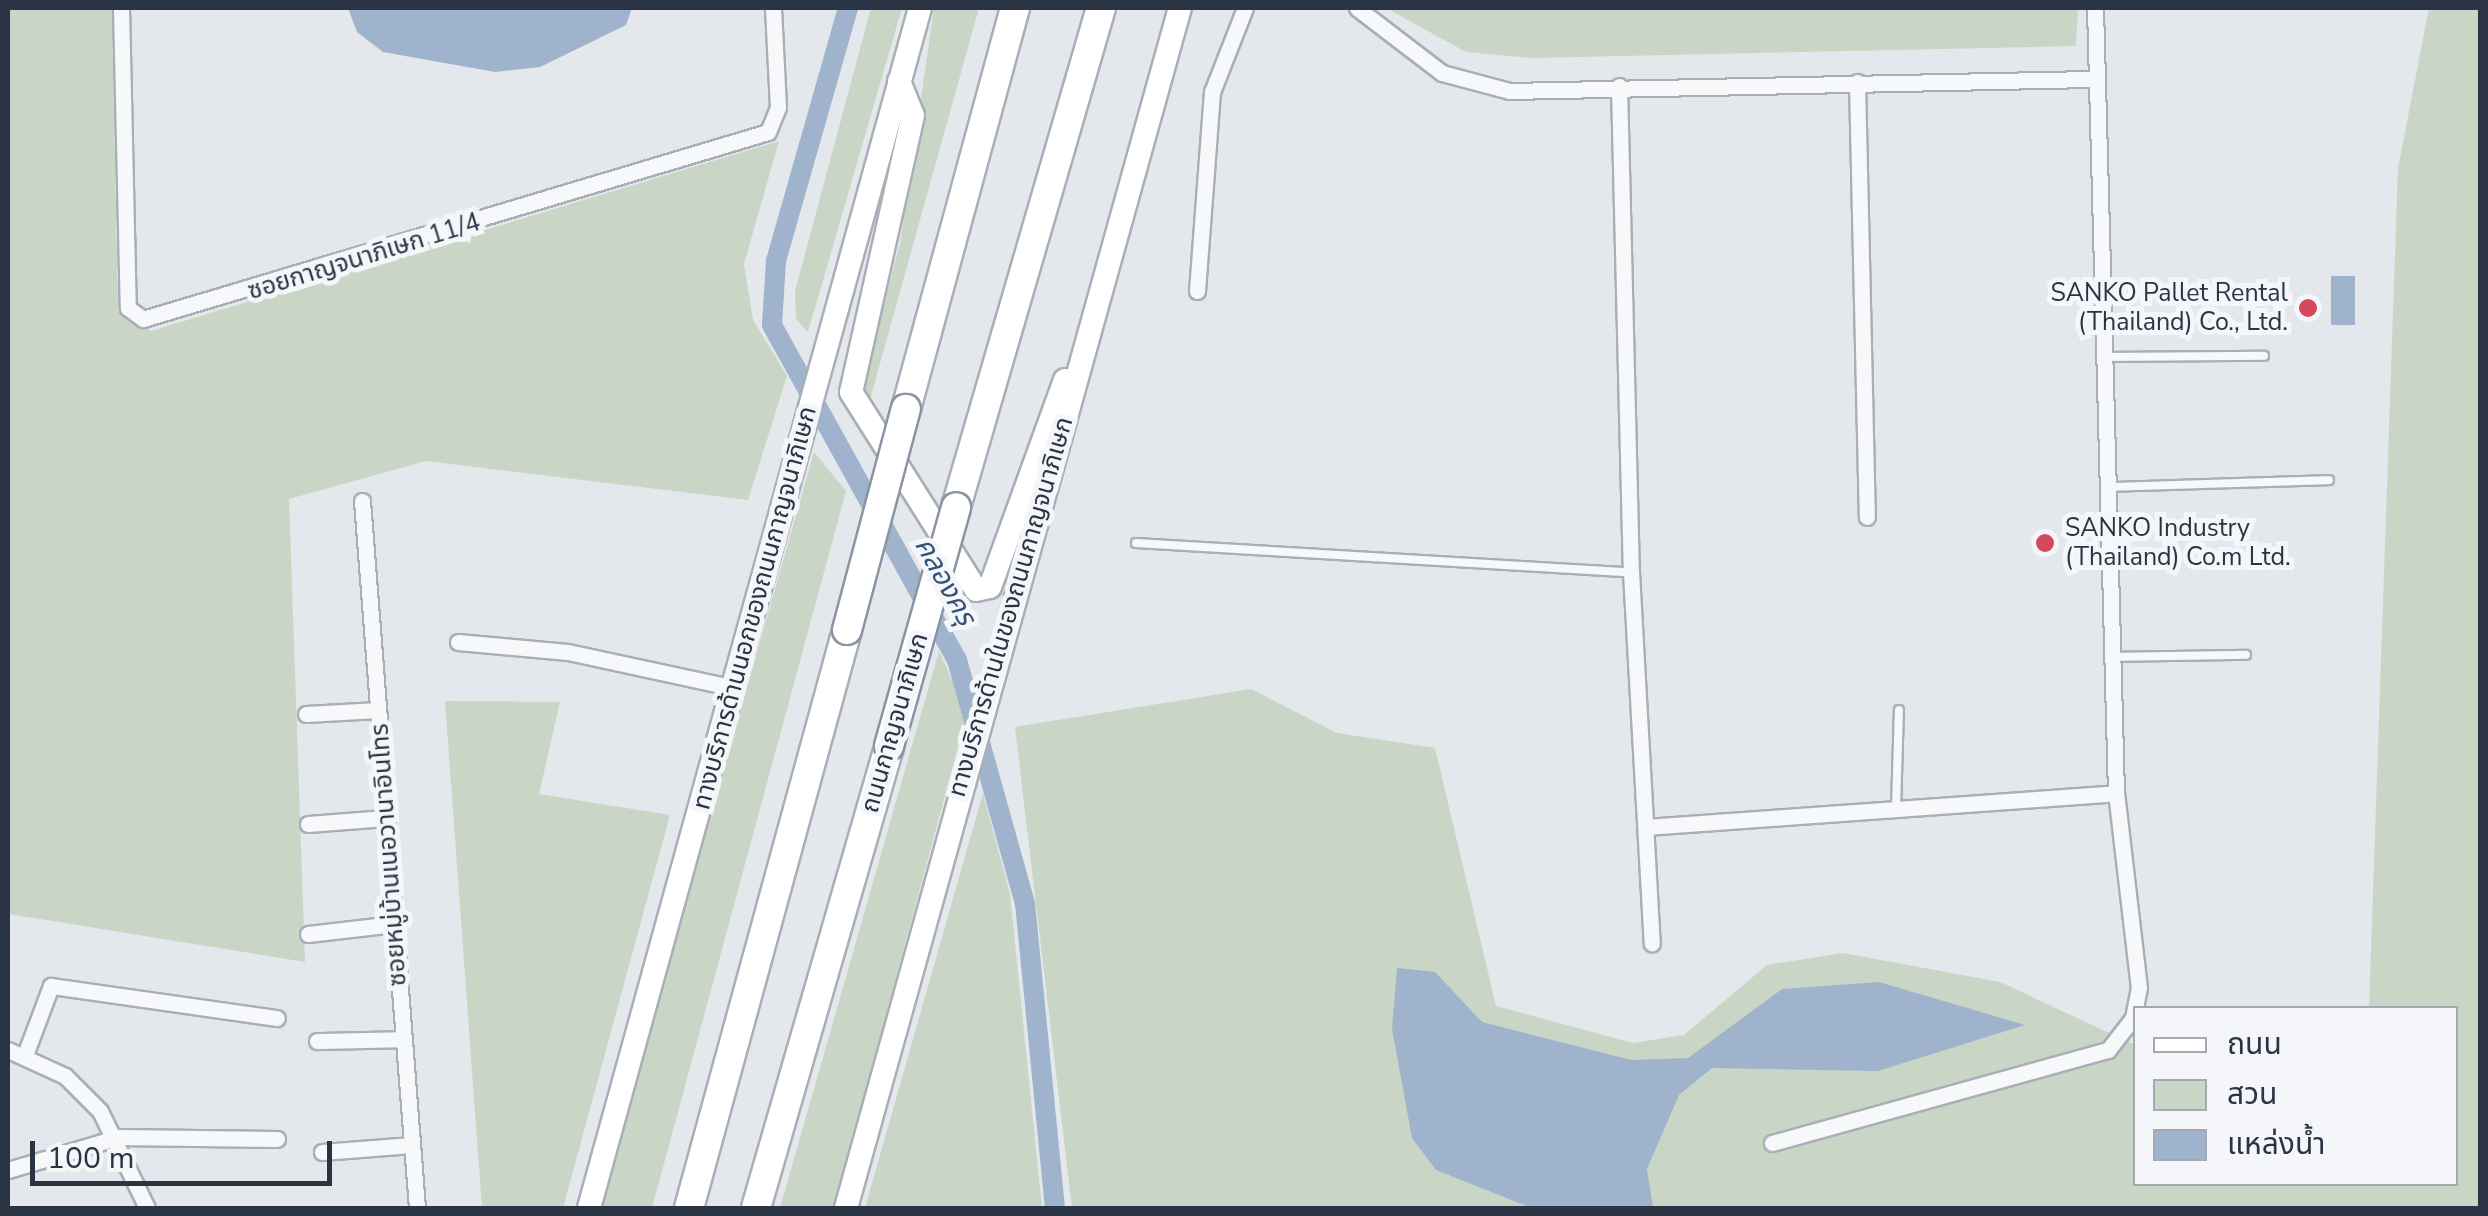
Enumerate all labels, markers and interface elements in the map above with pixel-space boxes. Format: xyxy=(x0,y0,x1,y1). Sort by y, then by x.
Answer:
street label: ซอยกาญจนาภิเษก 11/4 xyxy=(244,207,484,307)
place label: SANKO Pallet Rental (Thailand) Co., Ltd. xyxy=(2050,279,2288,338)
marker: SANKO Pallet Rental (Thailand) Co., Ltd. xyxy=(2297,297,2319,319)
street label: ทางบริการด้านนอกของถนนกาญจนาภิเษก xyxy=(687,403,823,813)
street label: ทางบริการด้านในของถนนกาญจนาภิเษก xyxy=(942,414,1080,800)
place label: SANKO Industry (Thailand) Co.m Ltd. xyxy=(2065,514,2291,573)
water label: คลองครุ xyxy=(907,531,983,631)
marker: SANKO Industry (Thailand) Co.m Ltd. xyxy=(2034,532,2056,554)
street label: ถนนกาญจนาภิเษก xyxy=(855,630,935,816)
street label: ซอยหมู่บ้านเนอวานาอินโทร xyxy=(365,723,413,987)
legend xyxy=(2133,1006,2458,1186)
text: ถนน xyxy=(2227,1024,2282,1065)
text: สวน xyxy=(2227,1074,2277,1115)
scale bar xyxy=(35,1121,338,1183)
text: แหล่งน้ำ xyxy=(2227,1124,2325,1165)
text: 100 m xyxy=(47,1138,134,1179)

